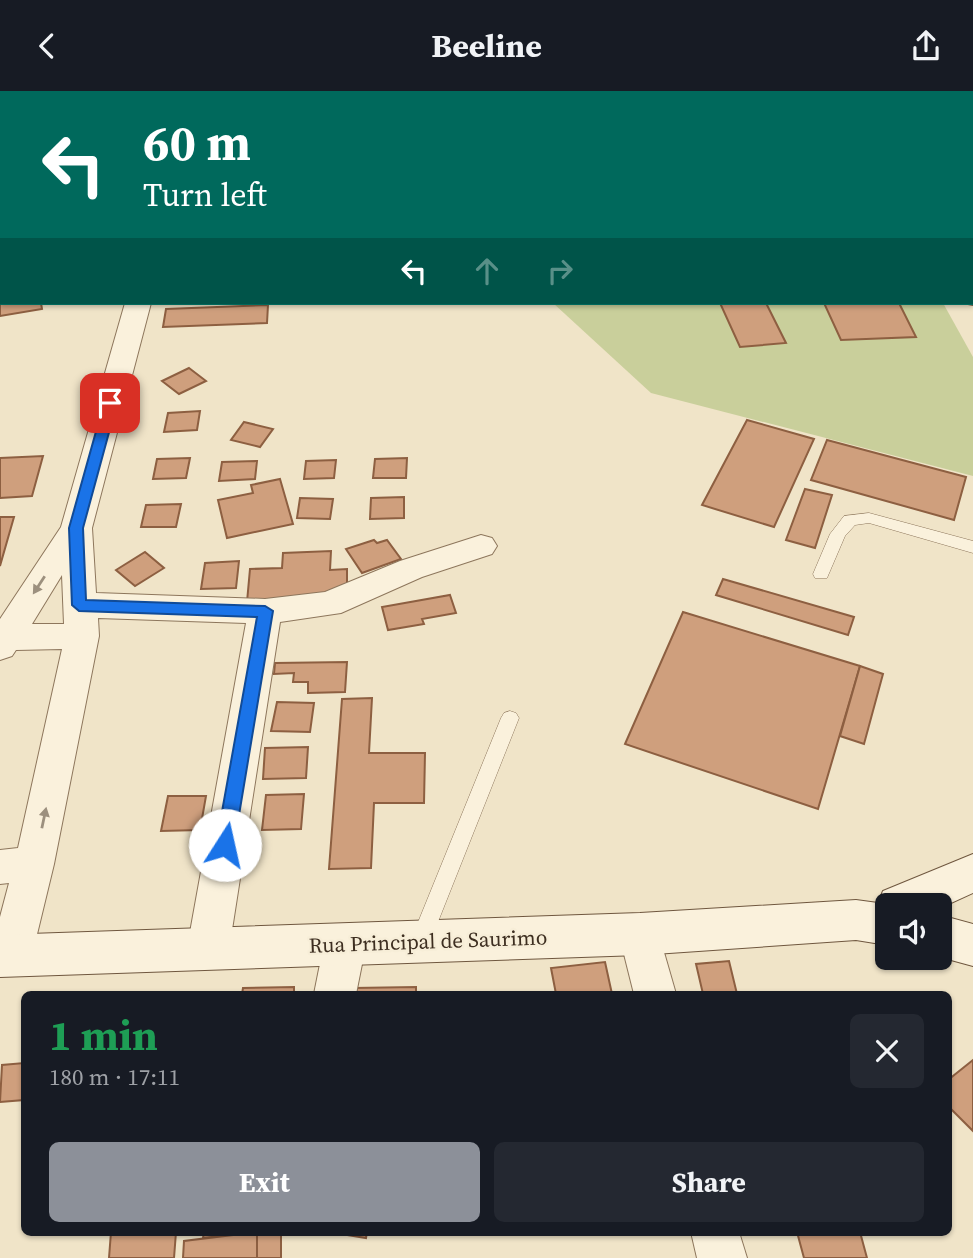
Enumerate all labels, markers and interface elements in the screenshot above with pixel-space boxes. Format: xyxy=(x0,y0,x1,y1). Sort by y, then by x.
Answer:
text: Beeline xyxy=(431,24,542,68)
icon: back xyxy=(28,27,66,65)
icon: share xyxy=(907,27,945,65)
text: 60 m xyxy=(143,109,251,176)
icon: left xyxy=(28,119,119,210)
text: Turn left xyxy=(143,173,267,217)
icon: left xyxy=(395,252,433,290)
icon: ahead xyxy=(468,252,506,290)
icon: right xyxy=(541,252,579,290)
pin xyxy=(80,373,140,433)
icon: arrive xyxy=(91,384,129,422)
one-way arrow xyxy=(33,576,46,595)
one-way arrow xyxy=(38,807,49,829)
position arrow xyxy=(188,808,262,882)
map controls xyxy=(875,893,952,970)
button: sound xyxy=(875,893,952,970)
street label: Rua Principal de Saurimo xyxy=(308,922,548,960)
text: 1 min xyxy=(49,1006,158,1064)
button: close xyxy=(850,1014,924,1088)
text: 180 m · 17:11 xyxy=(49,1061,180,1093)
button: Exit xyxy=(49,1142,480,1222)
button: Share xyxy=(494,1142,924,1222)

